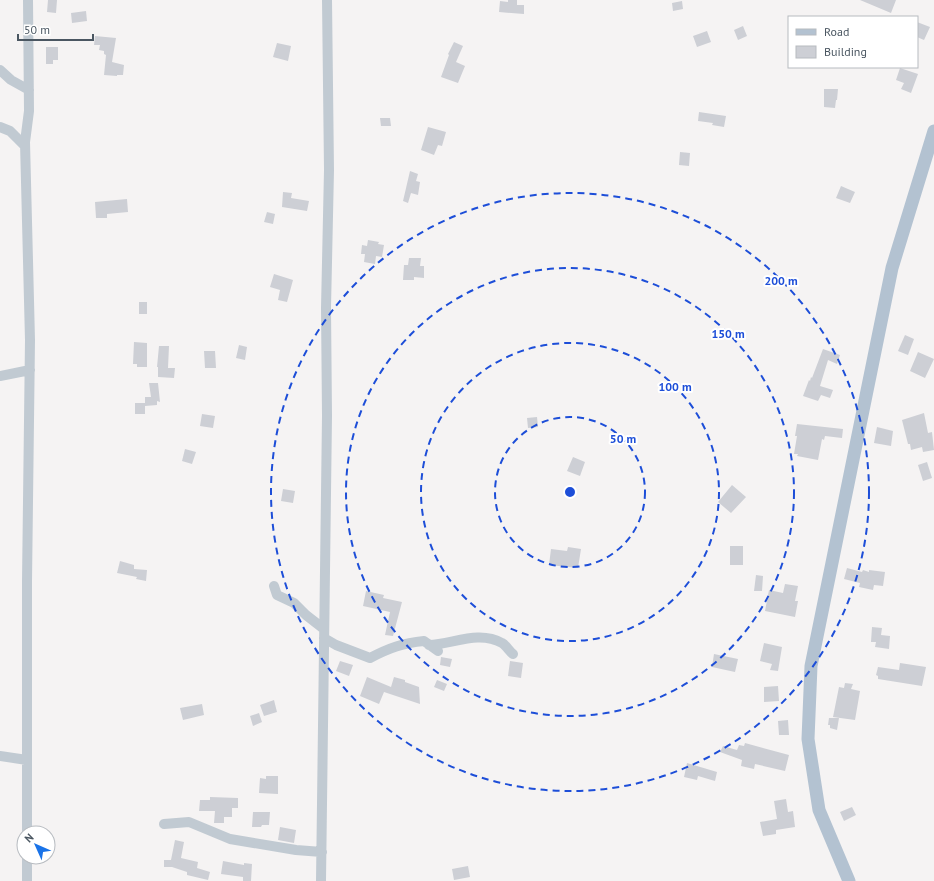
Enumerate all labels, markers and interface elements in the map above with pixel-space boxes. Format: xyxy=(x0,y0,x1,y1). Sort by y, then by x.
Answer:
scale bar xyxy=(18,16,93,42)
legend xyxy=(788,16,918,68)
text: 50 m xyxy=(24,22,50,37)
text: Road xyxy=(824,24,849,39)
text: Building xyxy=(824,44,867,59)
text: 200 m xyxy=(764,273,798,288)
text: 150 m xyxy=(711,326,745,341)
text: 100 m xyxy=(658,379,692,394)
text: 50 m xyxy=(610,431,636,446)
centre of rings xyxy=(563,485,577,499)
north arrow xyxy=(16,825,56,865)
text: N xyxy=(21,830,36,845)

